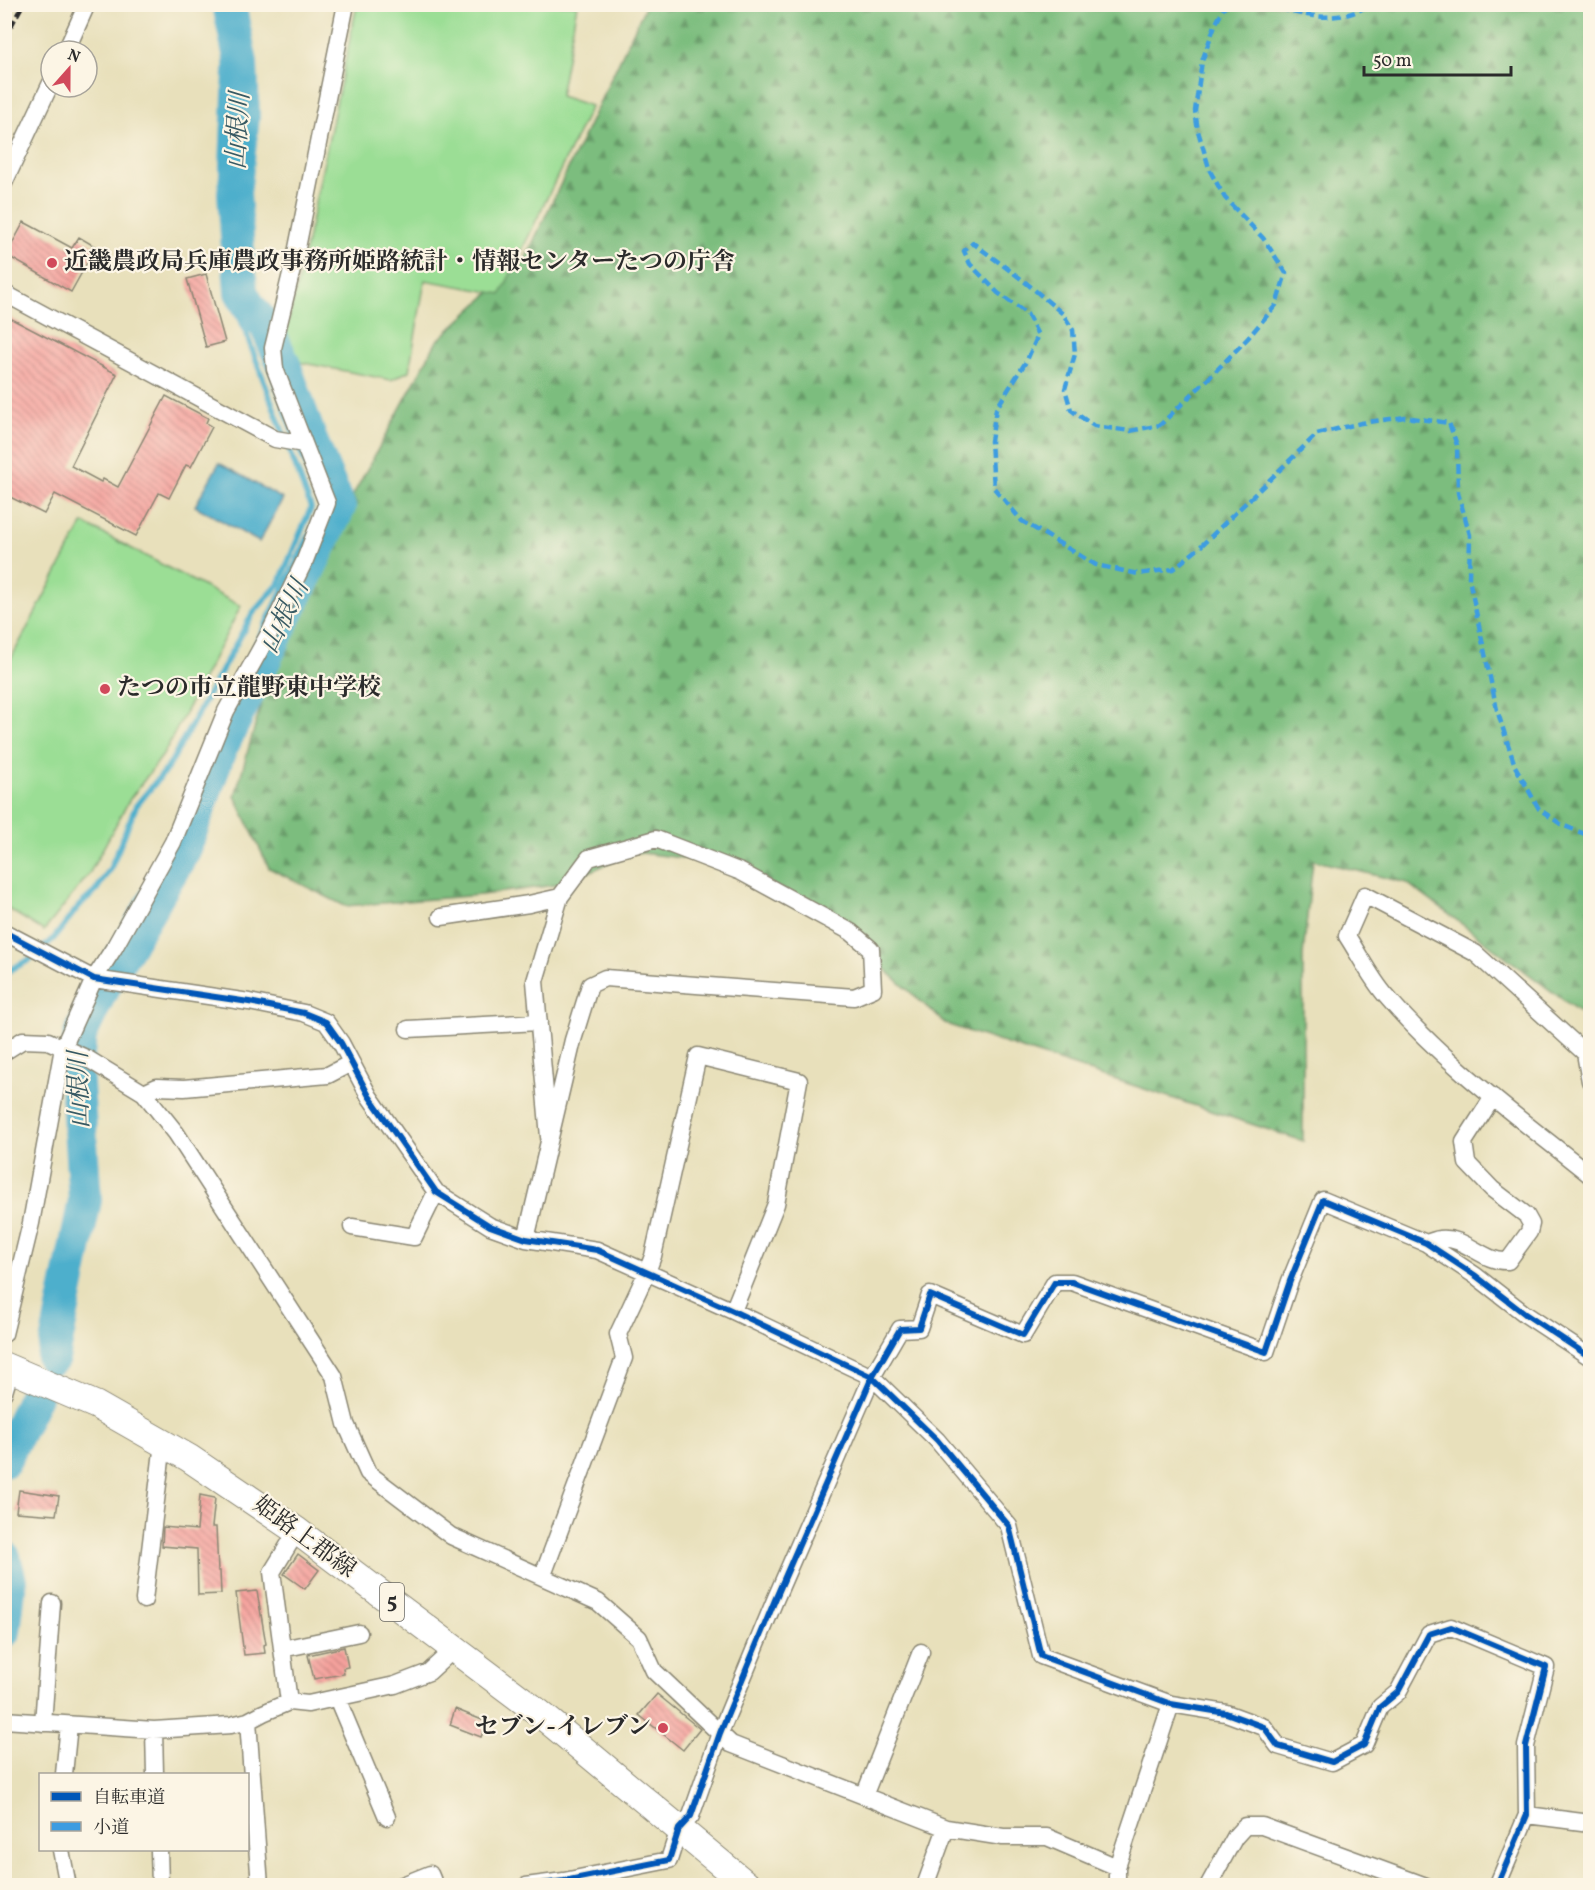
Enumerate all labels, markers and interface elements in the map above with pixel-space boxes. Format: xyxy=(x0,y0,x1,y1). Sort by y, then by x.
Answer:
north arrow xyxy=(39,39,99,99)
scale bar xyxy=(1364,39,1511,77)
text: N xyxy=(64,45,83,69)
text: 50 m xyxy=(1373,49,1412,74)
water label: 山根川 xyxy=(219,88,259,171)
place label: 近畿農政局兵庫農政事務所姫路統計・情報センターたつの庁舎 xyxy=(64,246,735,280)
marker: 近畿農政局兵庫農政事務所姫路統計・情報センターたつの庁舎 xyxy=(45,256,59,270)
water label: 山根川 xyxy=(252,571,320,660)
place label: たつの市立龍野東中学校 xyxy=(117,672,381,706)
marker: たつの市立龍野東中学校 xyxy=(98,682,112,696)
water label: 山根川 xyxy=(61,1048,99,1129)
street label: 姫路上郡線 xyxy=(245,1489,363,1587)
road number: 5 xyxy=(380,1583,404,1621)
place label: セブン-イレブン xyxy=(475,1711,651,1745)
marker: セブン-イレブン xyxy=(656,1721,670,1735)
legend xyxy=(39,1773,249,1851)
text: 自転車道 xyxy=(93,1786,165,1811)
text: 小道 xyxy=(93,1816,129,1841)

